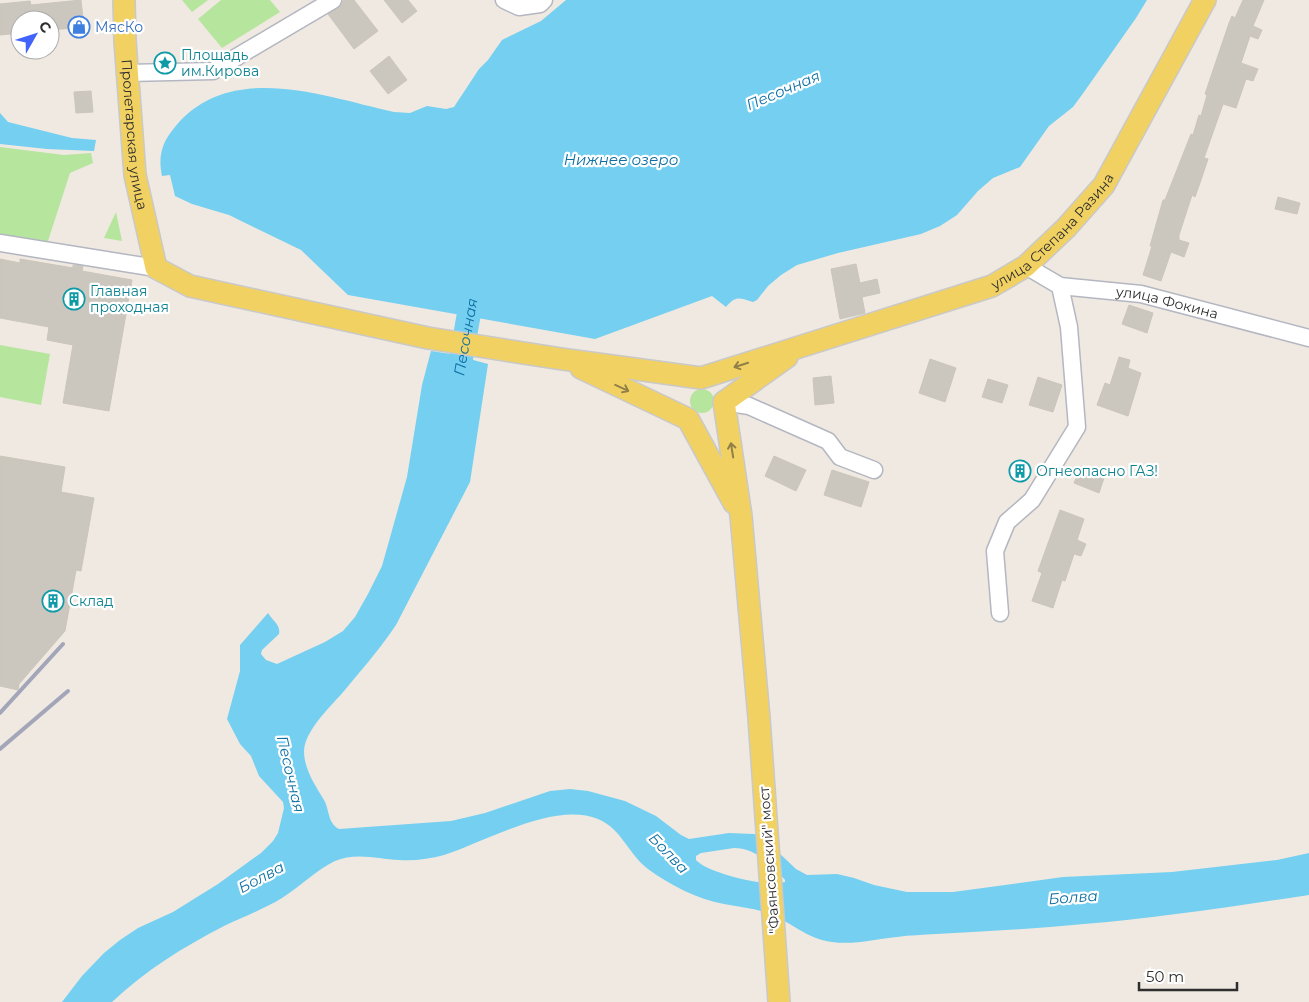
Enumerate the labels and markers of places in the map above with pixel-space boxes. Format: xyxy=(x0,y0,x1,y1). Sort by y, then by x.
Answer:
shop icon: МясКо xyxy=(67,15,91,39)
place label: МясКо xyxy=(95,18,143,36)
place label: Площадь им.Кирова xyxy=(181,46,259,80)
place icon: Площадь им.Кирова xyxy=(153,51,177,75)
place label: Главная проходная xyxy=(90,282,169,316)
building icon: Главная проходная xyxy=(62,287,86,311)
building icon: Огнеопасно ГАЗ! xyxy=(1008,459,1032,483)
place label: Огнеопасно ГАЗ! xyxy=(1036,462,1158,480)
building icon: Склад xyxy=(41,589,65,613)
place label: Склад xyxy=(69,592,113,610)

